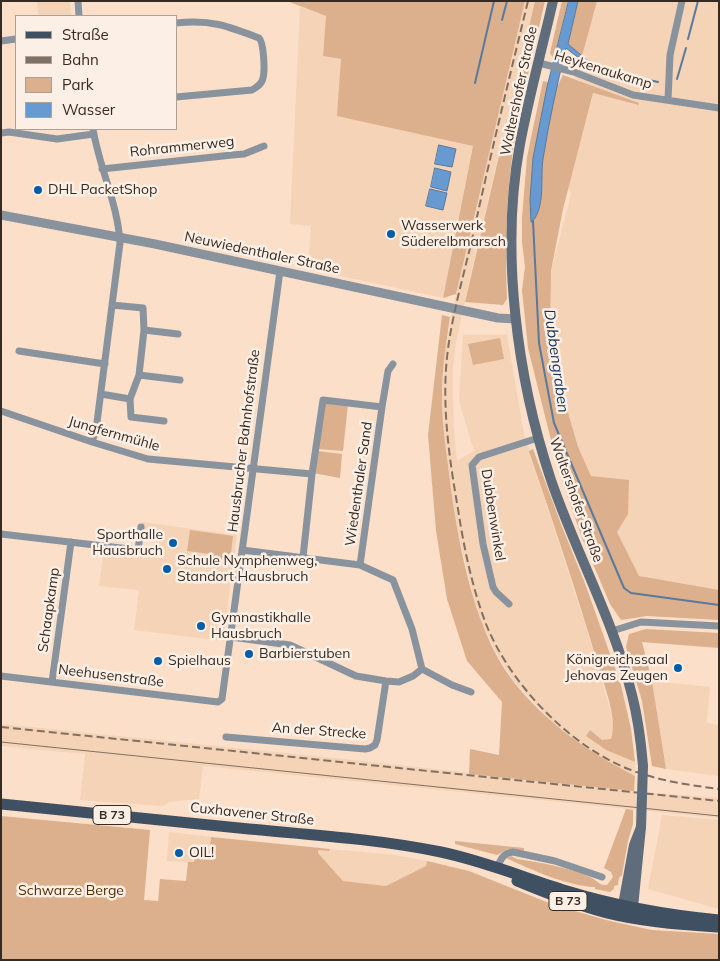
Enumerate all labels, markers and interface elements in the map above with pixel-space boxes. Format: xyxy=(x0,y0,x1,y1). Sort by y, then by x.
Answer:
legend xyxy=(15,15,178,130)
text: Straße xyxy=(62,25,109,44)
street label: Waltershofer Straße xyxy=(497,25,541,157)
street label: Heykenaukamp xyxy=(552,47,654,93)
text: Bahn xyxy=(62,50,99,69)
text: Park xyxy=(62,75,94,94)
text: Wasser xyxy=(62,100,115,119)
street label: Rohrammerweg xyxy=(129,133,235,161)
place label: DHL PacketShop xyxy=(48,182,157,198)
marker: DHL PacketShop xyxy=(32,184,44,196)
place label: Wasserwerk Süderelbmarsch xyxy=(401,218,506,250)
street label: Neuwiedenthaler Straße xyxy=(183,228,341,278)
marker: Wasserwerk Süderelbmarsch xyxy=(385,228,397,240)
water label: Dubbengraben xyxy=(540,308,572,414)
street label: Hausbrucher Bahnhofstraße xyxy=(224,349,264,533)
street label: Jungfernmühle xyxy=(66,413,162,455)
street label: Wiedenthaler Sand xyxy=(342,421,376,547)
street label: Waltershofer Straße xyxy=(546,435,606,565)
street label: Dubbenwinkel xyxy=(477,468,509,562)
place label: Sporthalle Hausbruch xyxy=(92,527,163,560)
marker: Sporthalle Hausbruch xyxy=(167,537,179,549)
place label: Schule Nymphenweg, Standort Hausbruch xyxy=(177,553,317,586)
marker: Schule Nymphenweg, Standort Hausbruch xyxy=(161,563,173,575)
street label: Schaapkamp xyxy=(35,567,63,653)
place label: Gymnastikhalle Hausbruch xyxy=(211,610,311,642)
marker: Gymnastikhalle Hausbruch xyxy=(195,620,207,632)
place label: Barbierstuben xyxy=(259,646,350,662)
marker: Barbierstuben xyxy=(243,648,255,660)
place label: Königreichssaal Jehovas Zeugen xyxy=(565,652,668,684)
place label: Spielhaus xyxy=(168,653,231,669)
marker: Spielhaus xyxy=(152,655,164,667)
street label: Neehusenstraße xyxy=(57,661,165,691)
marker: Königreichssaal Jehovas Zeugen xyxy=(672,662,684,674)
street label: An der Strecke xyxy=(271,719,367,743)
street label: Cuxhavener Straße xyxy=(189,799,315,829)
road number: B 73 xyxy=(93,806,131,824)
place label: OIL! xyxy=(189,845,214,861)
marker: OIL! xyxy=(173,847,185,859)
park label: Schwarze Berge xyxy=(18,883,124,899)
road number: B 73 xyxy=(549,891,587,910)

